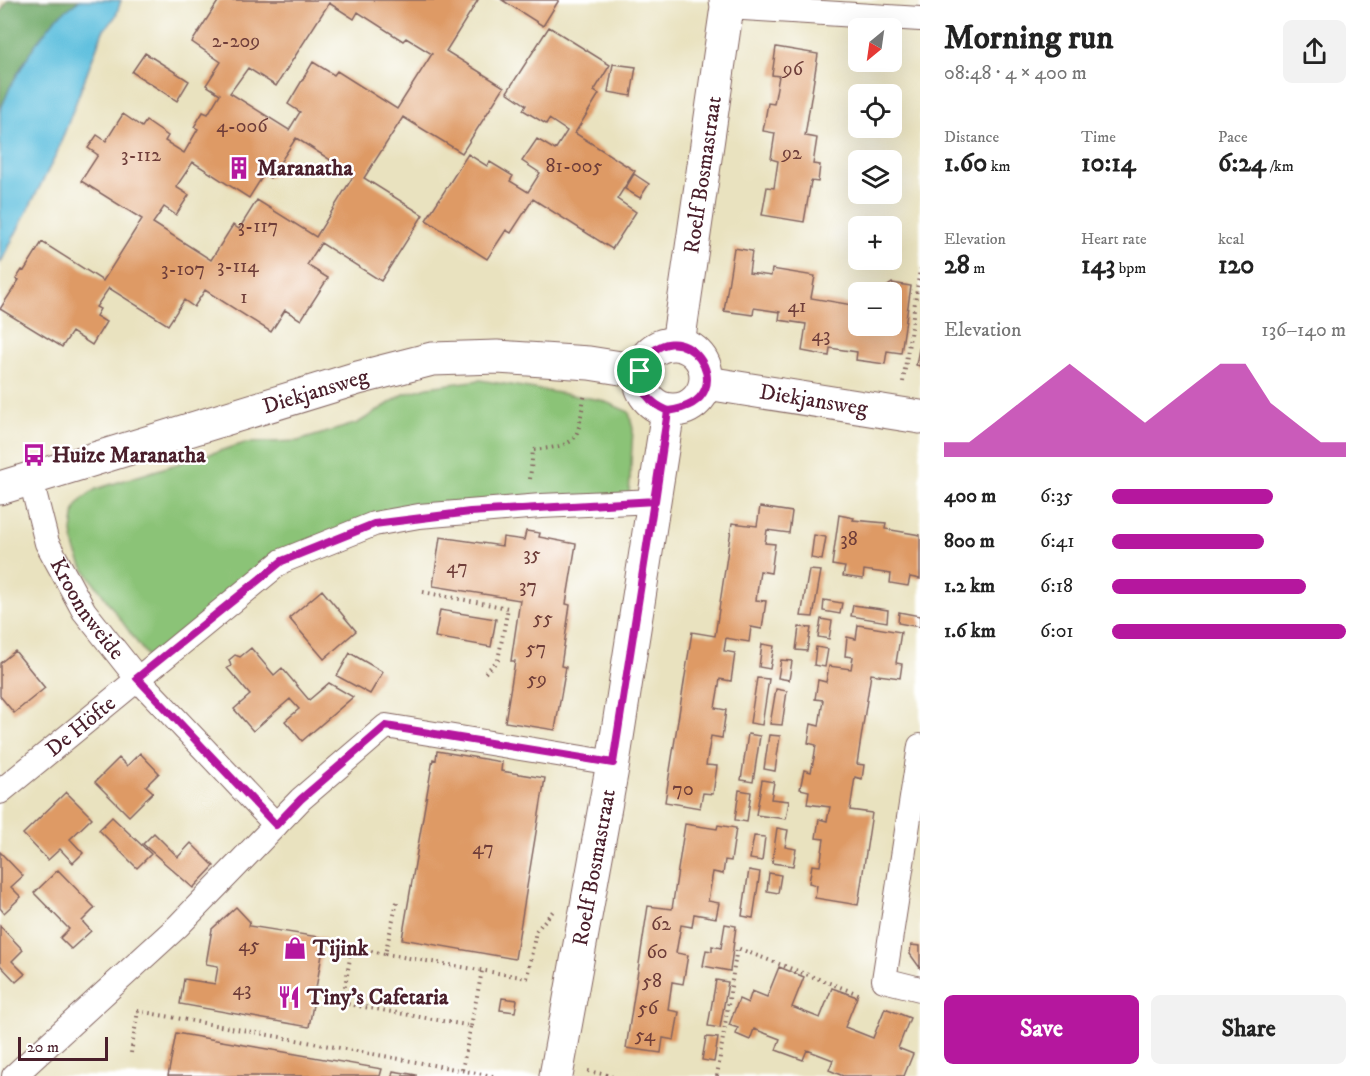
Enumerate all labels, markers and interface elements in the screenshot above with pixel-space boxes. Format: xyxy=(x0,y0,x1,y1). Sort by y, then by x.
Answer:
north arrow xyxy=(848,18,902,72)
map controls xyxy=(848,18,902,336)
text: Morning run xyxy=(944,18,1113,59)
button: share xyxy=(1283,20,1346,83)
house number: 2-209 xyxy=(212,29,260,54)
house number: 96 xyxy=(782,57,804,82)
text: 08:48 · 4 × 400 m xyxy=(944,61,1087,86)
button: locate xyxy=(848,84,902,138)
street label: Roelf Bosmastraat xyxy=(678,94,727,255)
house number: 4-006 xyxy=(216,114,268,139)
text: Distance xyxy=(944,127,999,147)
text: Time xyxy=(1081,127,1116,147)
text: Pace xyxy=(1218,127,1248,147)
house number: 92 xyxy=(781,141,802,166)
house number: 3-112 xyxy=(121,143,161,168)
text: 1.60 xyxy=(944,147,987,180)
text: 10:14 xyxy=(1081,147,1136,180)
text: 6:24 xyxy=(1218,147,1266,180)
button: layers xyxy=(848,150,902,204)
house number: 81-005 xyxy=(546,154,603,179)
building icon: Maranatha xyxy=(226,155,252,181)
place label: Maranatha xyxy=(257,155,353,182)
text: km xyxy=(987,156,1011,176)
text: /km xyxy=(1266,156,1294,176)
house number: 3-117 xyxy=(238,214,278,239)
button: + xyxy=(848,216,902,270)
text: Elevation xyxy=(944,229,1006,249)
text: Heart rate xyxy=(1081,229,1147,249)
text: kcal xyxy=(1218,229,1244,249)
text: 28 xyxy=(944,249,970,282)
text: 143 xyxy=(1081,249,1115,282)
text: 120 xyxy=(1218,249,1254,282)
house number: 3-114 xyxy=(217,254,259,279)
house number: 3-107 xyxy=(161,257,205,282)
text: m xyxy=(970,258,985,278)
text: bpm xyxy=(1115,258,1146,278)
button: − xyxy=(848,282,902,336)
house number: 1 xyxy=(240,285,248,310)
house number: 41 xyxy=(788,294,806,319)
text: Elevation xyxy=(944,318,1021,343)
text: 136–140 m xyxy=(1261,318,1346,343)
house number: 43 xyxy=(812,323,830,348)
pin xyxy=(614,345,665,396)
icon: arrive xyxy=(623,354,656,387)
street label: Diekjansweg xyxy=(259,362,371,420)
street label: Diekjansweg xyxy=(758,378,870,422)
bus stop icon: Huize Maranatha xyxy=(21,442,47,468)
place label: Huize Maranatha xyxy=(52,442,206,469)
text: 400 m xyxy=(944,484,996,509)
text: 6:35 xyxy=(1040,484,1073,509)
house number: 38 xyxy=(840,527,858,552)
text: 800 m xyxy=(944,529,995,554)
text: 6:41 xyxy=(1040,529,1074,554)
house number: 35 xyxy=(523,542,541,567)
street label: Kroonnweide xyxy=(44,553,131,665)
house number: 47 xyxy=(446,555,468,580)
house number: 37 xyxy=(519,574,537,599)
text: 1.2 km xyxy=(944,574,995,599)
text: 6:18 xyxy=(1040,574,1073,599)
house number: 55 xyxy=(533,606,553,631)
text: 1.6 km xyxy=(944,619,996,644)
text: 6:01 xyxy=(1040,619,1074,644)
house number: 57 xyxy=(526,636,546,661)
house number: 59 xyxy=(527,667,547,692)
street label: De Höfte xyxy=(40,690,121,763)
house number: 70 xyxy=(672,777,694,802)
street label: Roelf Bosmastraat xyxy=(566,787,622,948)
house number: 47 xyxy=(472,836,494,861)
house number: 62 xyxy=(651,912,671,937)
house number: 45 xyxy=(238,933,260,958)
shop icon: Tijink xyxy=(282,935,308,961)
place label: Tijink xyxy=(312,935,370,963)
house number: 60 xyxy=(646,940,668,965)
house number: 58 xyxy=(642,969,662,994)
house number: 43 xyxy=(233,977,251,1002)
restaurant icon: Tiny's Cafetaria xyxy=(276,984,302,1010)
place label: Tiny's Cafetaria xyxy=(306,984,449,1011)
button: Save xyxy=(944,995,1139,1064)
button: Share xyxy=(1151,995,1346,1064)
house number: 56 xyxy=(638,996,659,1021)
house number: 54 xyxy=(635,1023,656,1048)
scale bar xyxy=(18,1034,108,1062)
text: 20 m xyxy=(27,1037,59,1057)

